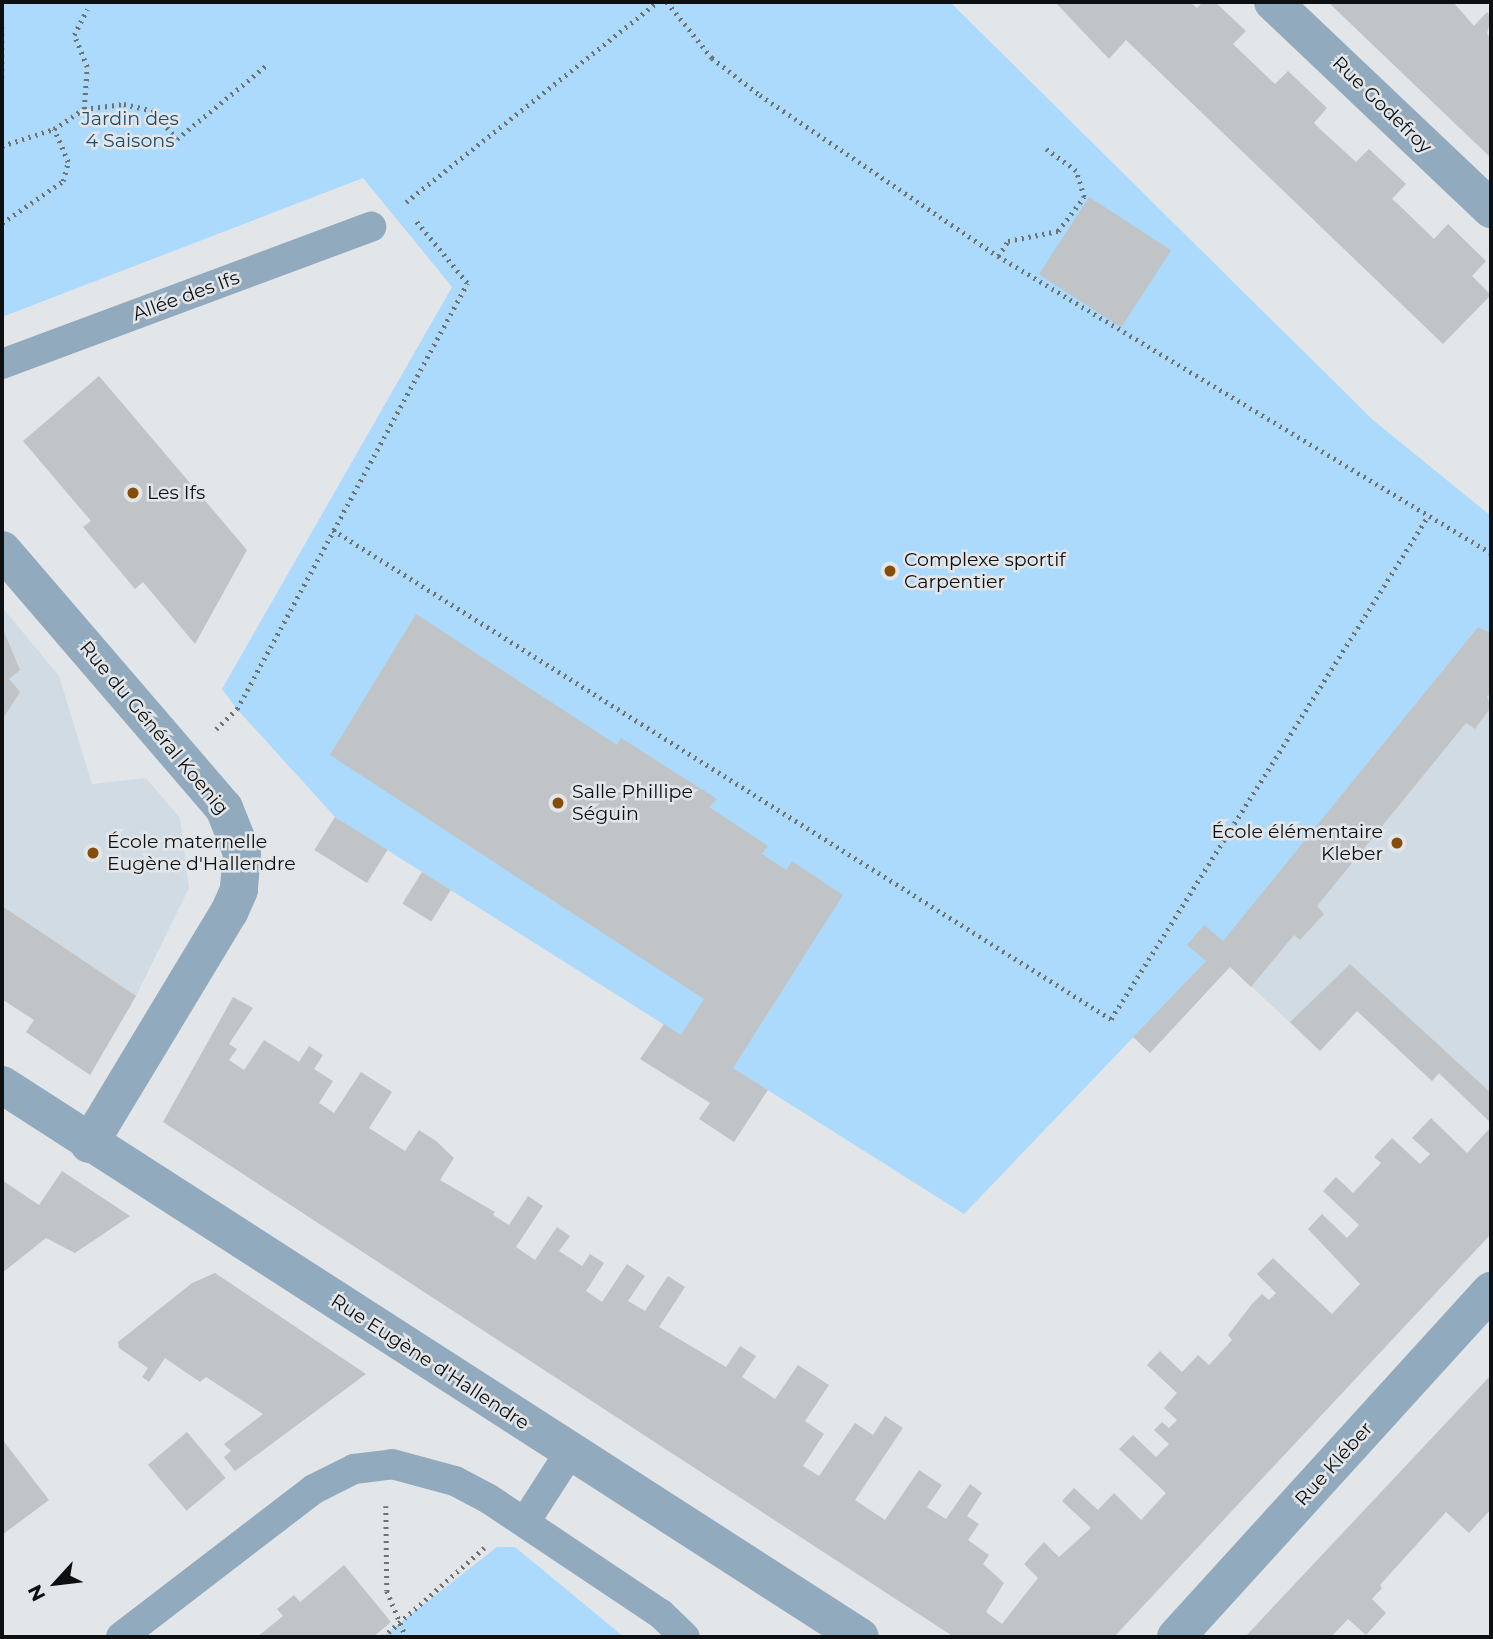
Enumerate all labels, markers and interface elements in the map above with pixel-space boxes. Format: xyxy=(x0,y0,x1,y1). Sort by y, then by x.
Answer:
street label: Rue Godefroy xyxy=(1327,52,1437,158)
park label: Jardin des 4 Saisons xyxy=(81,108,179,152)
street label: Allée des Ifs xyxy=(130,266,242,326)
place label: Les Ifs xyxy=(147,482,205,504)
marker: Les Ifs xyxy=(125,485,141,501)
place label: Complexe sportif Carpentier xyxy=(904,549,1066,593)
marker: Complexe sportif Carpentier xyxy=(882,563,898,579)
street label: Rue du Général Koenig xyxy=(75,637,233,819)
place label: Salle Phillipe Séguin xyxy=(572,781,693,825)
marker: Salle Phillipe Séguin xyxy=(550,795,566,811)
place label: École élémentaire Kleber xyxy=(1211,821,1383,865)
place label: École maternelle Eugène d'Hallendre xyxy=(107,831,296,875)
marker: École élémentaire Kleber xyxy=(1389,835,1405,851)
marker: École maternelle Eugène d'Hallendre xyxy=(85,845,101,861)
street label: Rue Eugène d'Hallendre xyxy=(327,1289,533,1435)
street label: Rue Kléber xyxy=(1290,1417,1378,1511)
north arrow xyxy=(21,1548,91,1618)
text: N xyxy=(23,1581,51,1605)

